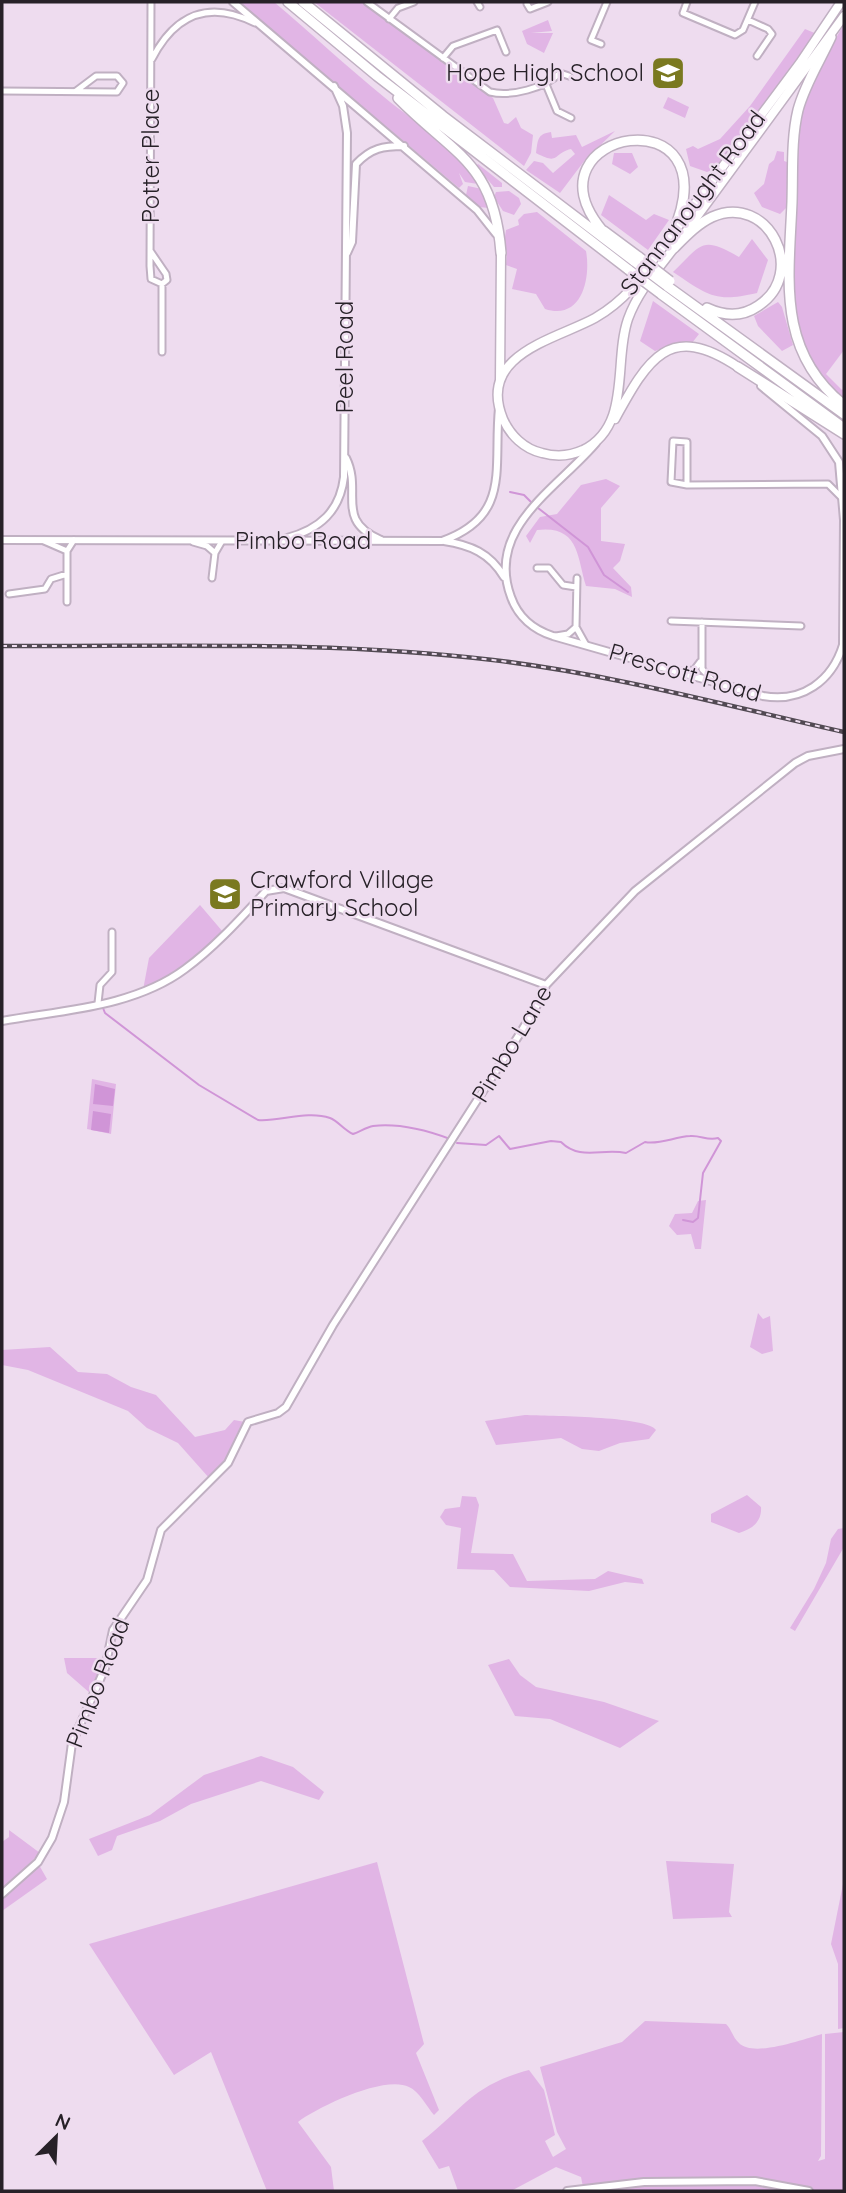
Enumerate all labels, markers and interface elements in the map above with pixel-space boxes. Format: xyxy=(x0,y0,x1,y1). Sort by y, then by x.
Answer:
school or university icon: Hope High School xyxy=(649,54,687,92)
place label: Hope High School xyxy=(446,57,644,87)
street label: Potter Place xyxy=(135,89,165,223)
street label: Stannanought Road xyxy=(613,104,771,301)
street label: Peel Road xyxy=(329,301,359,413)
street label: Pimbo Road xyxy=(235,525,371,555)
street label: Prescott Road xyxy=(606,636,765,708)
place label: Crawford Village Primary School xyxy=(250,864,434,922)
school or university icon: Crawford Village Primary School xyxy=(206,875,244,913)
street label: Pimbo Lane xyxy=(464,979,558,1108)
street label: Pimbo Road xyxy=(59,1614,136,1752)
north arrow xyxy=(21,2102,91,2172)
text: N xyxy=(52,2108,74,2135)

